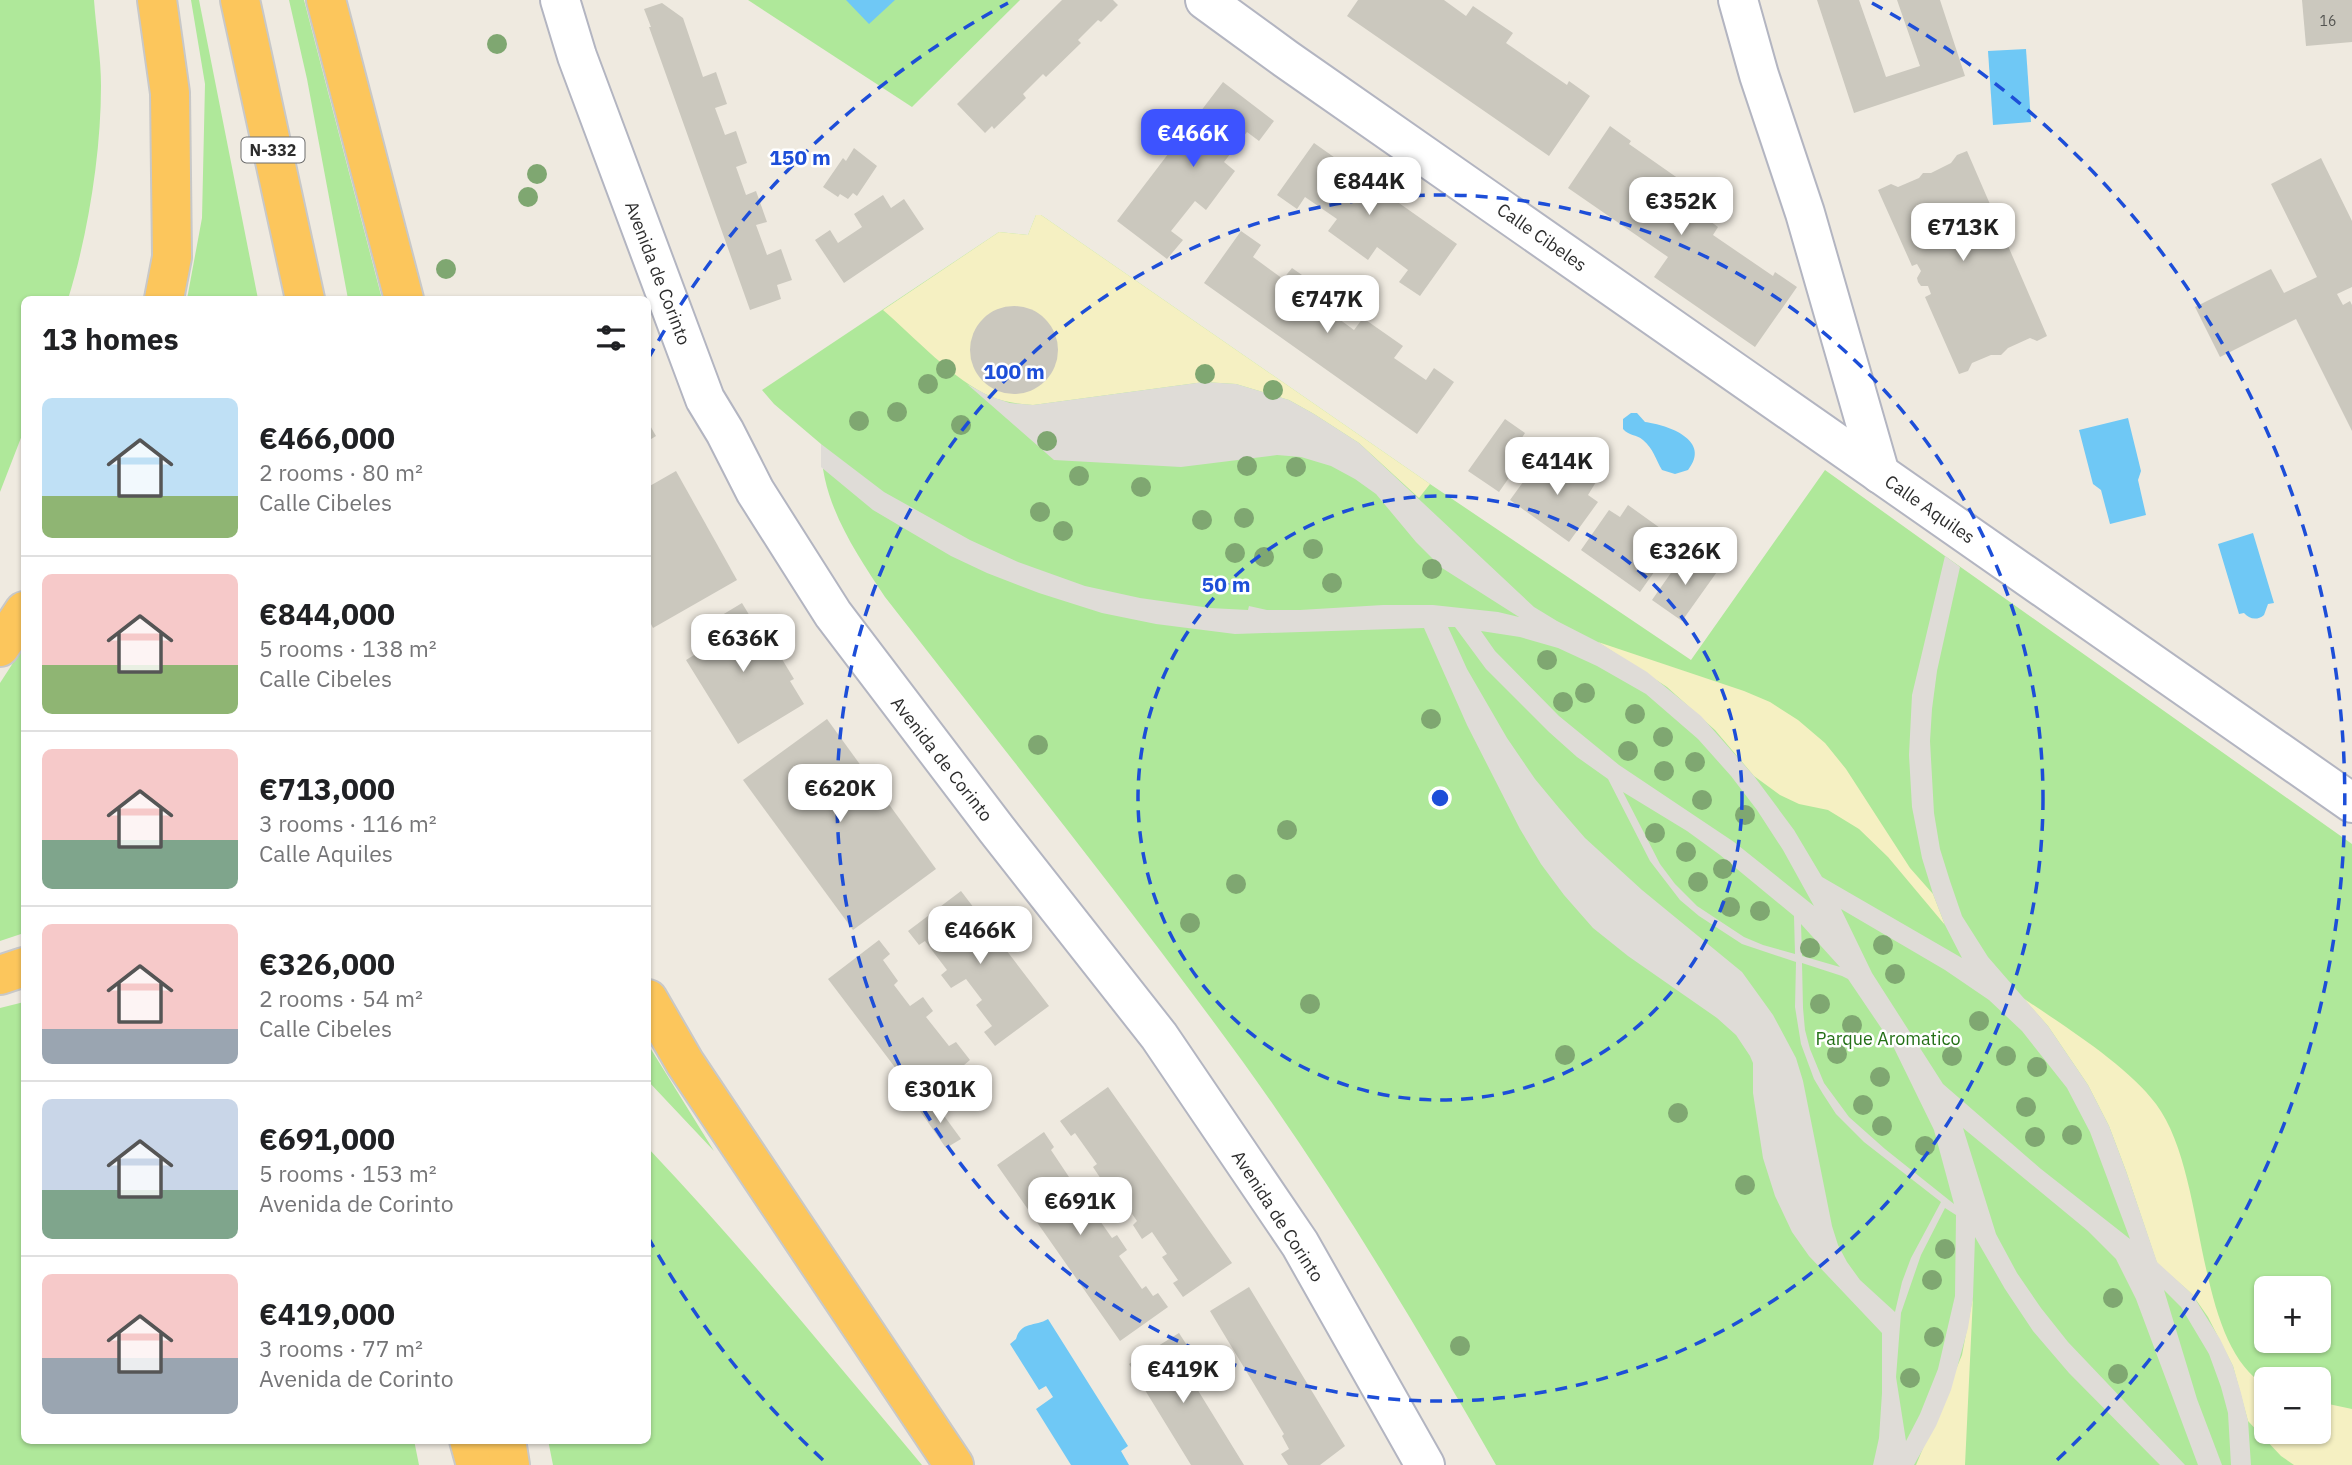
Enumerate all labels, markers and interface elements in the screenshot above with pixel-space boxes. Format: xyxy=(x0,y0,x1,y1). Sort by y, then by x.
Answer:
house number: 16 xyxy=(2320,12,2336,30)
pin: €466K xyxy=(1144,110,1242,169)
text: €466K xyxy=(1157,117,1229,147)
road number: N-332 xyxy=(242,138,304,162)
text: 150 m xyxy=(769,143,831,171)
pin: €844K xyxy=(1320,158,1418,217)
text: €844K xyxy=(1333,165,1405,195)
pin: €352K xyxy=(1632,177,1730,237)
text: €352K xyxy=(1645,185,1717,215)
street label: Avenida de Corinto xyxy=(620,198,696,348)
street label: Calle Cibeles xyxy=(1493,198,1591,276)
pin: €713K xyxy=(1914,204,2012,263)
text: €713K xyxy=(1927,211,1999,241)
pin: €747K xyxy=(1278,276,1376,335)
text: €747K xyxy=(1291,283,1363,313)
text: 13 homes xyxy=(42,319,179,358)
icon: filters xyxy=(592,319,630,357)
text: 100 m xyxy=(983,357,1045,385)
text: €466,000 xyxy=(259,418,395,457)
icon: home xyxy=(98,426,182,510)
pin: €414K xyxy=(1508,438,1606,497)
text: €414K xyxy=(1521,445,1593,475)
text: 2 rooms · 80 m² xyxy=(259,457,423,487)
street label: Calle Aquiles xyxy=(1880,470,1980,548)
text: Calle Cibeles xyxy=(259,487,392,517)
pin: €326K xyxy=(1636,528,1734,587)
text: €326K xyxy=(1649,535,1721,565)
text: 50 m xyxy=(1202,570,1250,598)
text: €844,000 xyxy=(259,594,395,633)
icon: home xyxy=(98,602,182,686)
pin: €636K xyxy=(694,614,792,674)
text: €636K xyxy=(707,622,779,652)
text: 5 rooms · 138 m² xyxy=(259,633,437,663)
text: Calle Cibeles xyxy=(259,663,392,693)
street label: Avenida de Corinto xyxy=(886,692,998,826)
pin: €620K xyxy=(791,764,889,824)
text: €713,000 xyxy=(259,769,395,808)
text: €620K xyxy=(804,772,876,802)
icon: home xyxy=(98,777,182,861)
centre of rings xyxy=(1428,786,1452,810)
text: 3 rooms · 116 m² xyxy=(259,808,437,838)
text: Calle Aquiles xyxy=(259,838,393,868)
pin: €466K xyxy=(931,906,1029,966)
text: €466K xyxy=(944,914,1016,944)
text: €326,000 xyxy=(259,944,395,983)
icon: home xyxy=(98,952,182,1036)
text: 2 rooms · 54 m² xyxy=(259,983,423,1013)
text: Calle Cibeles xyxy=(259,1013,392,1043)
park label: Parque Aromatico xyxy=(1816,1027,1960,1050)
pin: €301K xyxy=(891,1066,989,1125)
text: €301K xyxy=(904,1073,976,1103)
text: €691,000 xyxy=(259,1119,395,1158)
icon: home xyxy=(98,1127,182,1211)
street label: Avenida de Corinto xyxy=(1227,1146,1329,1286)
text: 5 rooms · 153 m² xyxy=(259,1158,437,1188)
pin: €691K xyxy=(1031,1178,1129,1237)
text: €691K xyxy=(1044,1185,1116,1215)
text: Avenida de Corinto xyxy=(259,1188,454,1218)
map controls xyxy=(2254,1276,2331,1444)
button: + xyxy=(2254,1276,2331,1353)
text: €419,000 xyxy=(259,1294,395,1333)
icon: home xyxy=(98,1302,182,1386)
text: 3 rooms · 77 m² xyxy=(259,1333,423,1363)
pin: €419K xyxy=(1134,1346,1232,1405)
text: €419K xyxy=(1147,1353,1219,1383)
text: Avenida de Corinto xyxy=(259,1363,454,1393)
button: − xyxy=(2254,1367,2331,1444)

